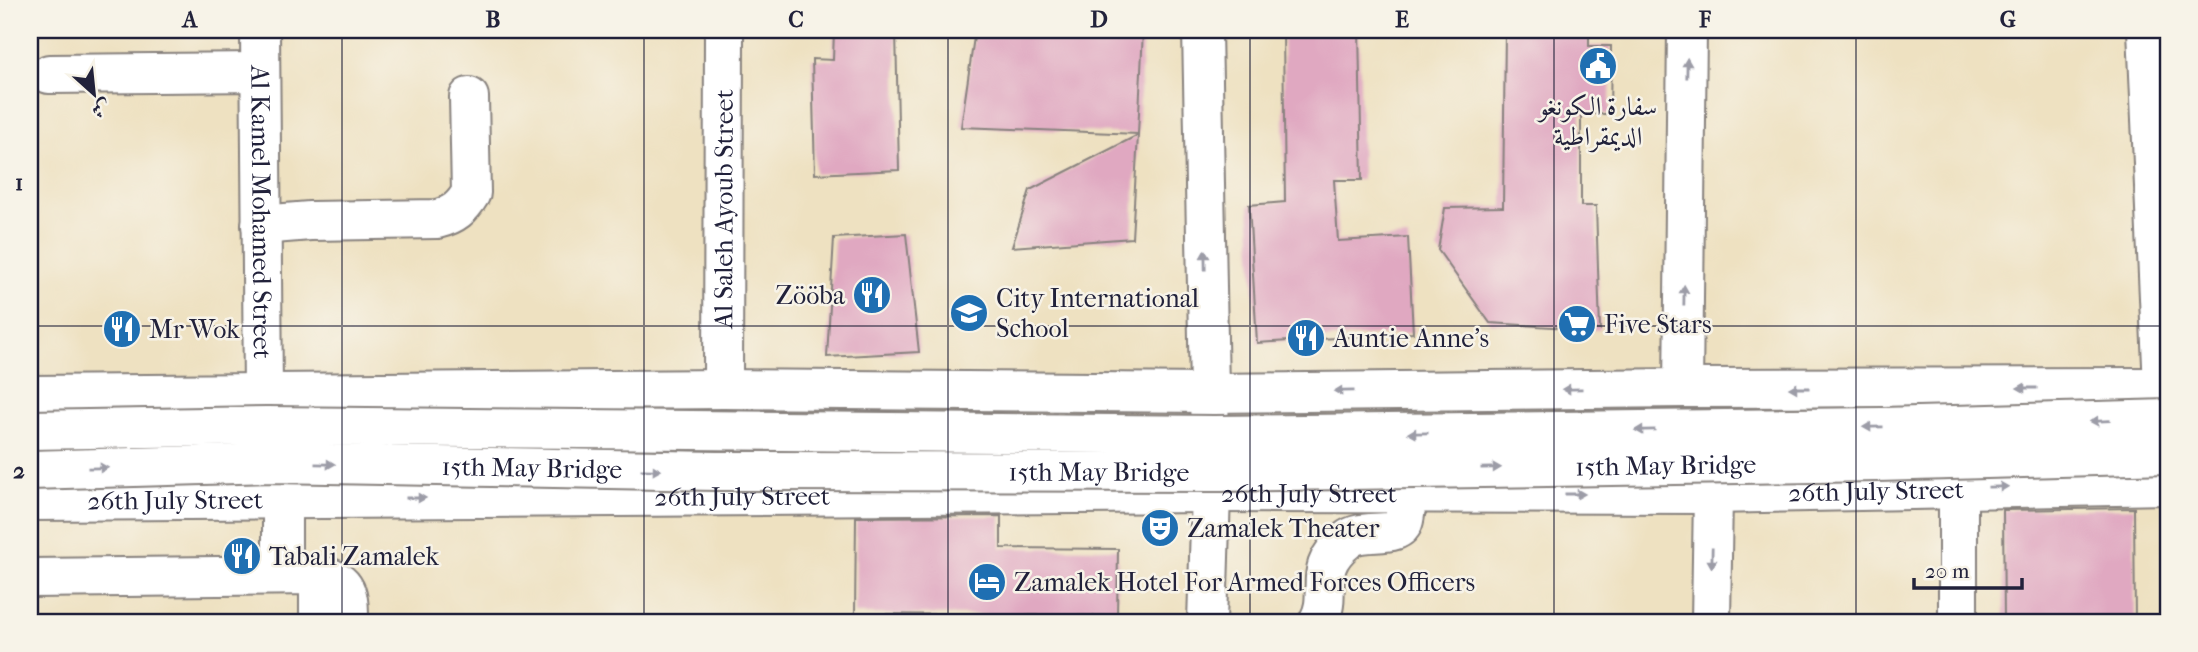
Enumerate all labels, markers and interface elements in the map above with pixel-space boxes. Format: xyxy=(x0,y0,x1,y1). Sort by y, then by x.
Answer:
text: A xyxy=(181,6,199,33)
text: B xyxy=(486,6,501,33)
text: C xyxy=(788,6,804,33)
text: D xyxy=(1090,6,1108,33)
text: E xyxy=(1395,6,1409,33)
text: F xyxy=(1698,6,1712,33)
text: G xyxy=(2000,6,2016,33)
public building icon: سفارة الكونغو الديمقراطية xyxy=(1577,45,1619,87)
one-way arrow xyxy=(1681,56,1693,78)
north arrow xyxy=(60,60,130,130)
street label: Al Kamel Mohamed Street xyxy=(245,64,278,360)
street label: Al Saleh Ayoub Street xyxy=(708,88,739,330)
place label: سفارة الكونغو الديمقراطية xyxy=(1536,91,1657,153)
text: ش xyxy=(88,94,115,122)
text: 1 xyxy=(15,169,23,196)
one-way arrow xyxy=(1199,249,1211,271)
restaurant icon: Zööba xyxy=(851,274,893,316)
place label: Zööba xyxy=(775,280,846,311)
place label: City International School xyxy=(996,283,1199,344)
one-way arrow xyxy=(1678,284,1690,306)
school or university icon: City International School xyxy=(948,292,990,334)
supermarket icon: Five Stars xyxy=(1556,303,1598,345)
restaurant icon: Mr Wok xyxy=(101,308,143,350)
place label: Five Stars xyxy=(1604,309,1712,340)
place label: Mr Wok xyxy=(149,314,240,345)
restaurant icon: Auntie Anne's xyxy=(1285,317,1327,359)
place label: Auntie Anne's xyxy=(1332,323,1489,354)
one-way arrow xyxy=(1788,382,1810,394)
one-way arrow xyxy=(2015,382,2037,394)
one-way arrow xyxy=(1560,383,1582,395)
one-way arrow xyxy=(1333,385,1355,397)
one-way arrow xyxy=(2089,415,2111,427)
one-way arrow xyxy=(1861,421,1883,433)
one-way arrow xyxy=(1634,424,1656,436)
one-way arrow xyxy=(1406,427,1428,439)
street label: 15th May Bridge xyxy=(1575,448,1757,482)
street label: 15th May Bridge xyxy=(441,451,623,485)
street label: 15th May Bridge xyxy=(1008,456,1190,487)
text: 2 xyxy=(13,457,25,484)
one-way arrow xyxy=(315,459,337,470)
one-way arrow xyxy=(87,462,109,474)
one-way arrow xyxy=(1480,462,1502,474)
one-way arrow xyxy=(640,464,662,475)
street label: 26th July Street xyxy=(1788,474,1965,508)
street label: 26th July Street xyxy=(1221,478,1398,509)
street label: 26th July Street xyxy=(654,480,831,512)
one-way arrow xyxy=(1988,481,2010,493)
street label: 26th July Street xyxy=(87,484,264,516)
one-way arrow xyxy=(1564,488,1586,500)
one-way arrow xyxy=(406,492,428,504)
theatre icon: Zamalek Theater xyxy=(1139,507,1181,549)
place label: Zamalek Theater xyxy=(1187,513,1380,544)
restaurant icon: Tabali Zamalek xyxy=(221,535,263,577)
place label: Tabali Zamalek xyxy=(269,541,439,572)
one-way arrow xyxy=(1706,547,1718,569)
scale bar xyxy=(1914,547,2023,591)
text: 20 m xyxy=(1925,559,1970,583)
hotel icon: Zamalek Hotel For Armed Forces Officers xyxy=(966,561,1008,603)
place label: Zamalek Hotel For Armed Forces Officers xyxy=(1014,567,1475,598)

